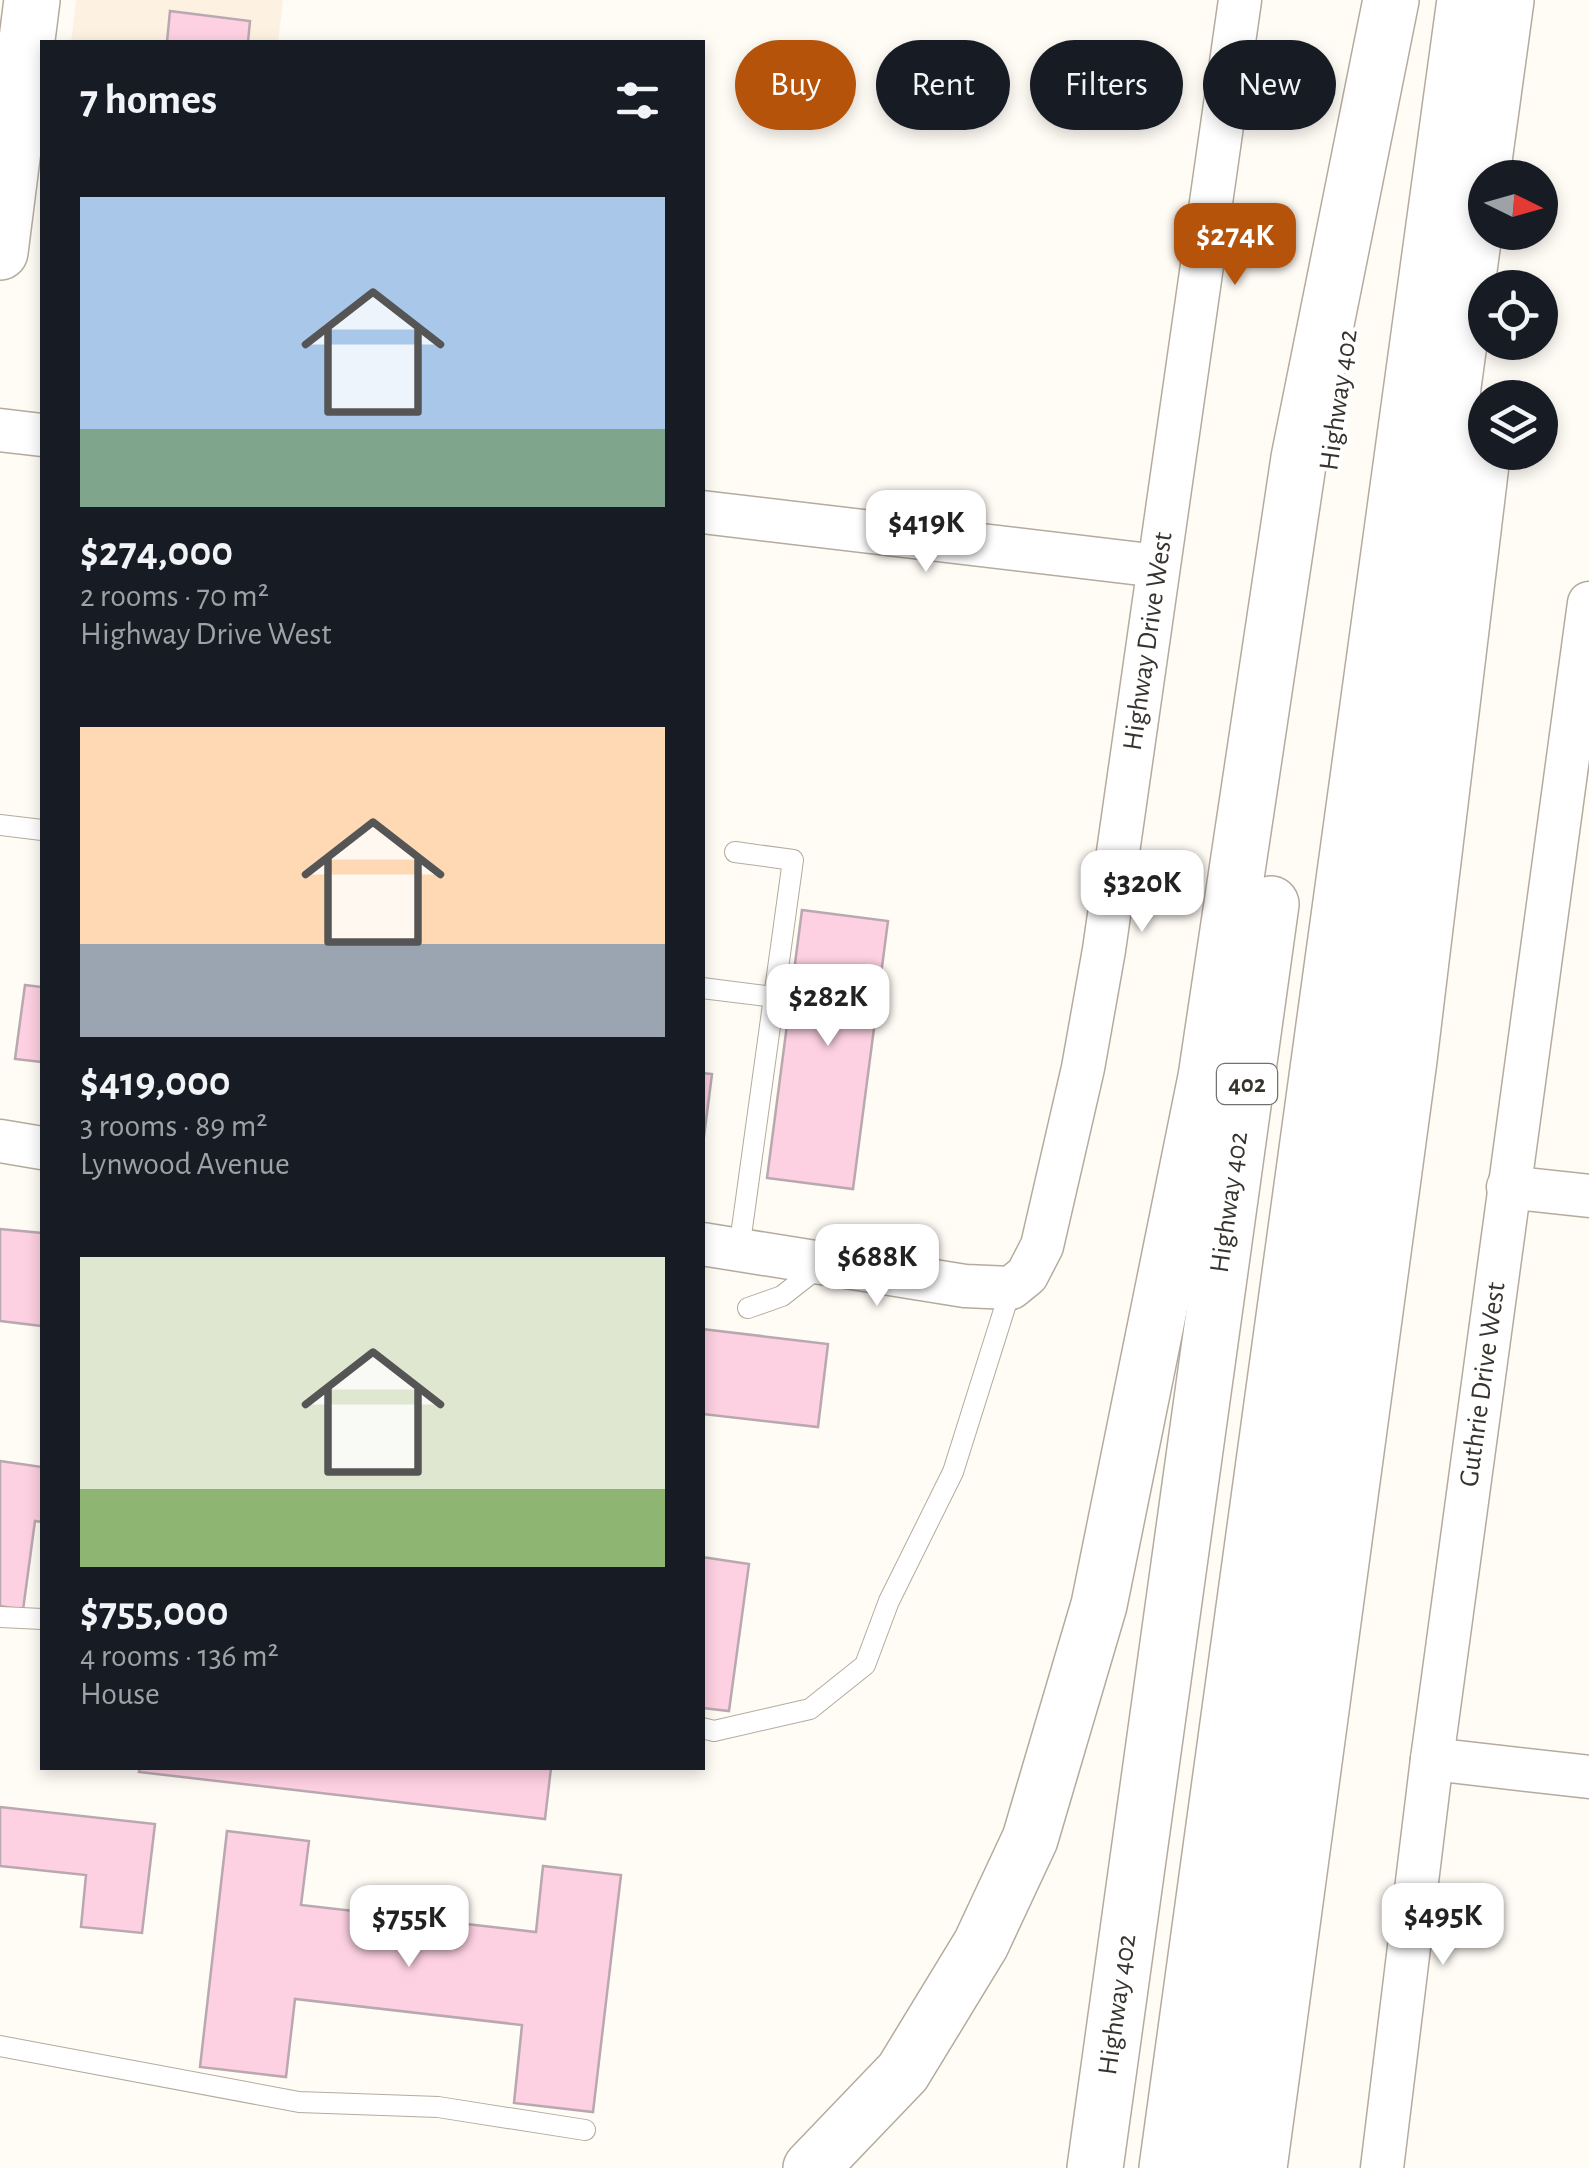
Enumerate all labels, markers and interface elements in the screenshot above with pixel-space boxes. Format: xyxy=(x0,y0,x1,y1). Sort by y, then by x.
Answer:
chip: Buy xyxy=(735,40,856,130)
chip: Rent xyxy=(876,40,1010,130)
chip: Filters xyxy=(1030,40,1183,130)
chip: New xyxy=(1203,40,1336,130)
icon: filters xyxy=(610,73,665,128)
text: 7 homes xyxy=(80,79,217,121)
north arrow xyxy=(1468,160,1558,250)
map controls xyxy=(1468,160,1558,470)
pin: $274K xyxy=(1165,203,1305,288)
text: $274K xyxy=(1196,219,1274,251)
icon: home xyxy=(283,262,463,442)
button: locate xyxy=(1468,270,1558,360)
street label: Highway 402 xyxy=(1315,328,1363,472)
button: layers xyxy=(1468,380,1558,470)
pin: $419K xyxy=(856,490,996,575)
text: $419K xyxy=(888,506,964,538)
street label: Highway Drive West xyxy=(1119,530,1178,752)
text: $274,000 xyxy=(80,531,233,573)
text: 2 rooms · 70 m² xyxy=(80,580,269,612)
text: Highway Drive West xyxy=(80,618,331,650)
icon: home xyxy=(283,792,463,972)
pin: $320K xyxy=(1072,850,1212,935)
text: $320K xyxy=(1103,866,1181,898)
pin: $282K xyxy=(758,964,898,1049)
text: $282K xyxy=(788,980,868,1012)
text: $419,000 xyxy=(80,1061,231,1103)
road number: 402 xyxy=(1217,1064,1277,1104)
text: 3 rooms · 89 m² xyxy=(80,1110,267,1142)
street label: Highway 402 xyxy=(1206,1130,1253,1275)
text: Lynwood Avenue xyxy=(80,1148,290,1180)
pin: $688K xyxy=(807,1224,947,1309)
text: $688K xyxy=(837,1240,917,1272)
street label: Guthrie Drive West xyxy=(1455,1280,1511,1488)
icon: home xyxy=(283,1322,463,1502)
text: $755,000 xyxy=(80,1591,229,1633)
text: 4 rooms · 136 m² xyxy=(80,1640,279,1672)
text: House xyxy=(80,1678,160,1710)
pin: $495K xyxy=(1373,1883,1513,1968)
pin: $755K xyxy=(339,1885,479,1970)
text: $495K xyxy=(1404,1899,1482,1931)
text: $755K xyxy=(372,1901,446,1933)
street label: Highway 402 xyxy=(1094,1932,1141,2077)

